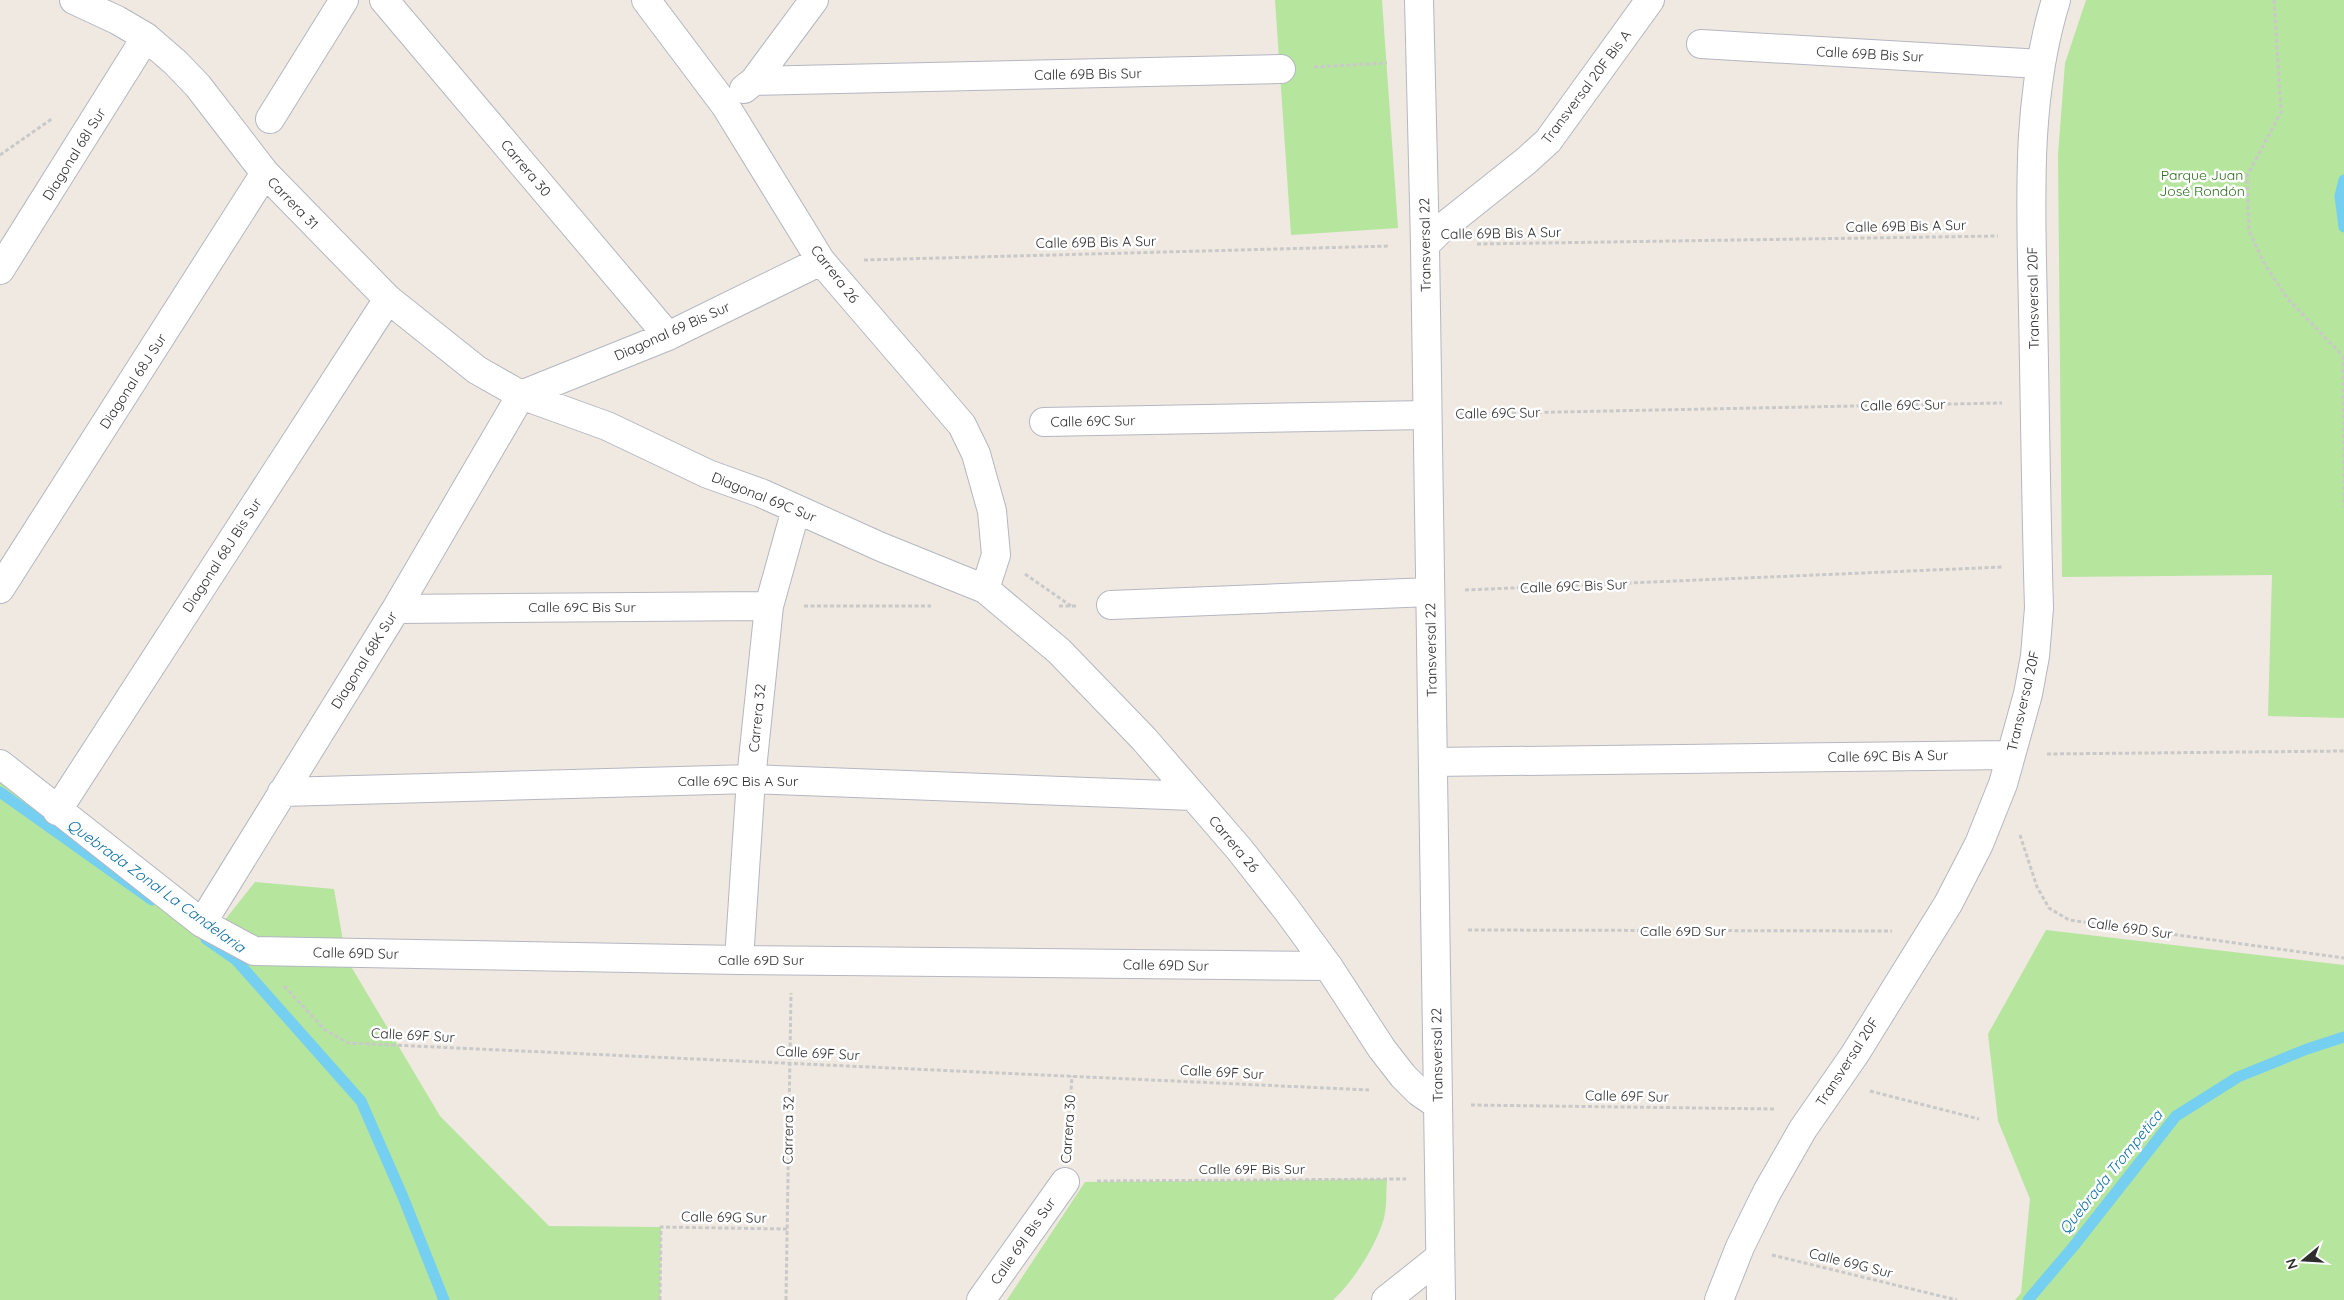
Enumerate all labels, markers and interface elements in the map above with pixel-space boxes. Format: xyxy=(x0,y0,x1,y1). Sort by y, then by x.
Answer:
street label: Transversal 20F Bis A xyxy=(1537,26,1635,148)
street label: Calle 69B Bis Sur xyxy=(1816,42,1925,66)
street label: Calle 69B Bis Sur xyxy=(1034,64,1143,84)
street label: Diagonal 68I Sur xyxy=(38,104,110,204)
street label: Carrera 30 xyxy=(497,136,555,200)
park label: Parque Juan José Rondón xyxy=(2159,166,2245,200)
street label: Carrera 31 xyxy=(264,173,322,233)
street label: Transversal 22 xyxy=(1415,197,1435,292)
street label: Calle 69B Bis A Sur xyxy=(1846,216,1967,236)
street label: Calle 69B Bis A Sur xyxy=(1441,223,1562,243)
street label: Calle 69B Bis A Sur xyxy=(1036,232,1157,252)
street label: Carrera 26 xyxy=(807,241,864,307)
street label: Transversal 20F xyxy=(2023,246,2043,350)
street label: Diagonal 69 Bis Sur xyxy=(611,297,733,365)
street label: Diagonal 68J Sur xyxy=(95,329,171,432)
street label: Calle 69C Sur xyxy=(1860,395,1946,415)
street label: Calle 69C Sur xyxy=(1455,403,1541,423)
street label: Calle 69C Sur xyxy=(1050,411,1136,431)
street label: Diagonal 69C Sur xyxy=(709,468,820,526)
street label: Diagonal 68J Bis Sur xyxy=(178,494,266,616)
street label: Calle 69C Bis Sur xyxy=(1520,575,1629,597)
street label: Calle 69C Bis Sur xyxy=(528,598,636,616)
street label: Transversal 22 xyxy=(1421,602,1441,697)
street label: Diagonal 68K Sur xyxy=(327,607,402,712)
street label: Transversal 20F xyxy=(2003,649,2043,753)
street label: Carrera 32 xyxy=(744,683,770,753)
street label: Calle 69C Bis A Sur xyxy=(1828,746,1949,766)
street label: Calle 69C Bis A Sur xyxy=(678,772,799,790)
street label: Carrera 26 xyxy=(1205,812,1263,877)
water label: Quebrada Zonal La Candelaria xyxy=(64,815,250,957)
street label: Calle 69D Sur xyxy=(2086,913,2174,943)
street label: Calle 69D Sur xyxy=(1640,922,1727,940)
street label: Calle 69D Sur xyxy=(313,943,400,963)
street label: Calle 69D Sur xyxy=(718,951,805,969)
street label: Calle 69D Sur xyxy=(1123,955,1210,975)
street label: Transversal 22 xyxy=(1427,1007,1447,1102)
street label: Transversal 20F xyxy=(1811,1014,1883,1110)
street label: Calle 69F Sur xyxy=(371,1024,456,1046)
street label: Calle 69F Sur xyxy=(776,1042,861,1064)
street label: Calle 69F Sur xyxy=(1180,1061,1265,1083)
street label: Calle 69F Sur xyxy=(1585,1086,1670,1106)
street label: Carrera 30 xyxy=(1057,1094,1079,1164)
street label: Carrera 32 xyxy=(778,1095,798,1164)
water label: Quebrada Trompetica xyxy=(2055,1105,2167,1237)
street label: Calle 69F Bis Sur xyxy=(1199,1160,1306,1178)
street label: Calle 69I Bis Sur xyxy=(986,1194,1060,1288)
street label: Calle 69G Sur xyxy=(681,1207,768,1227)
north arrow xyxy=(2279,1235,2329,1285)
street label: Calle 69G Sur xyxy=(1807,1244,1895,1282)
text: N xyxy=(2281,1256,2302,1272)

